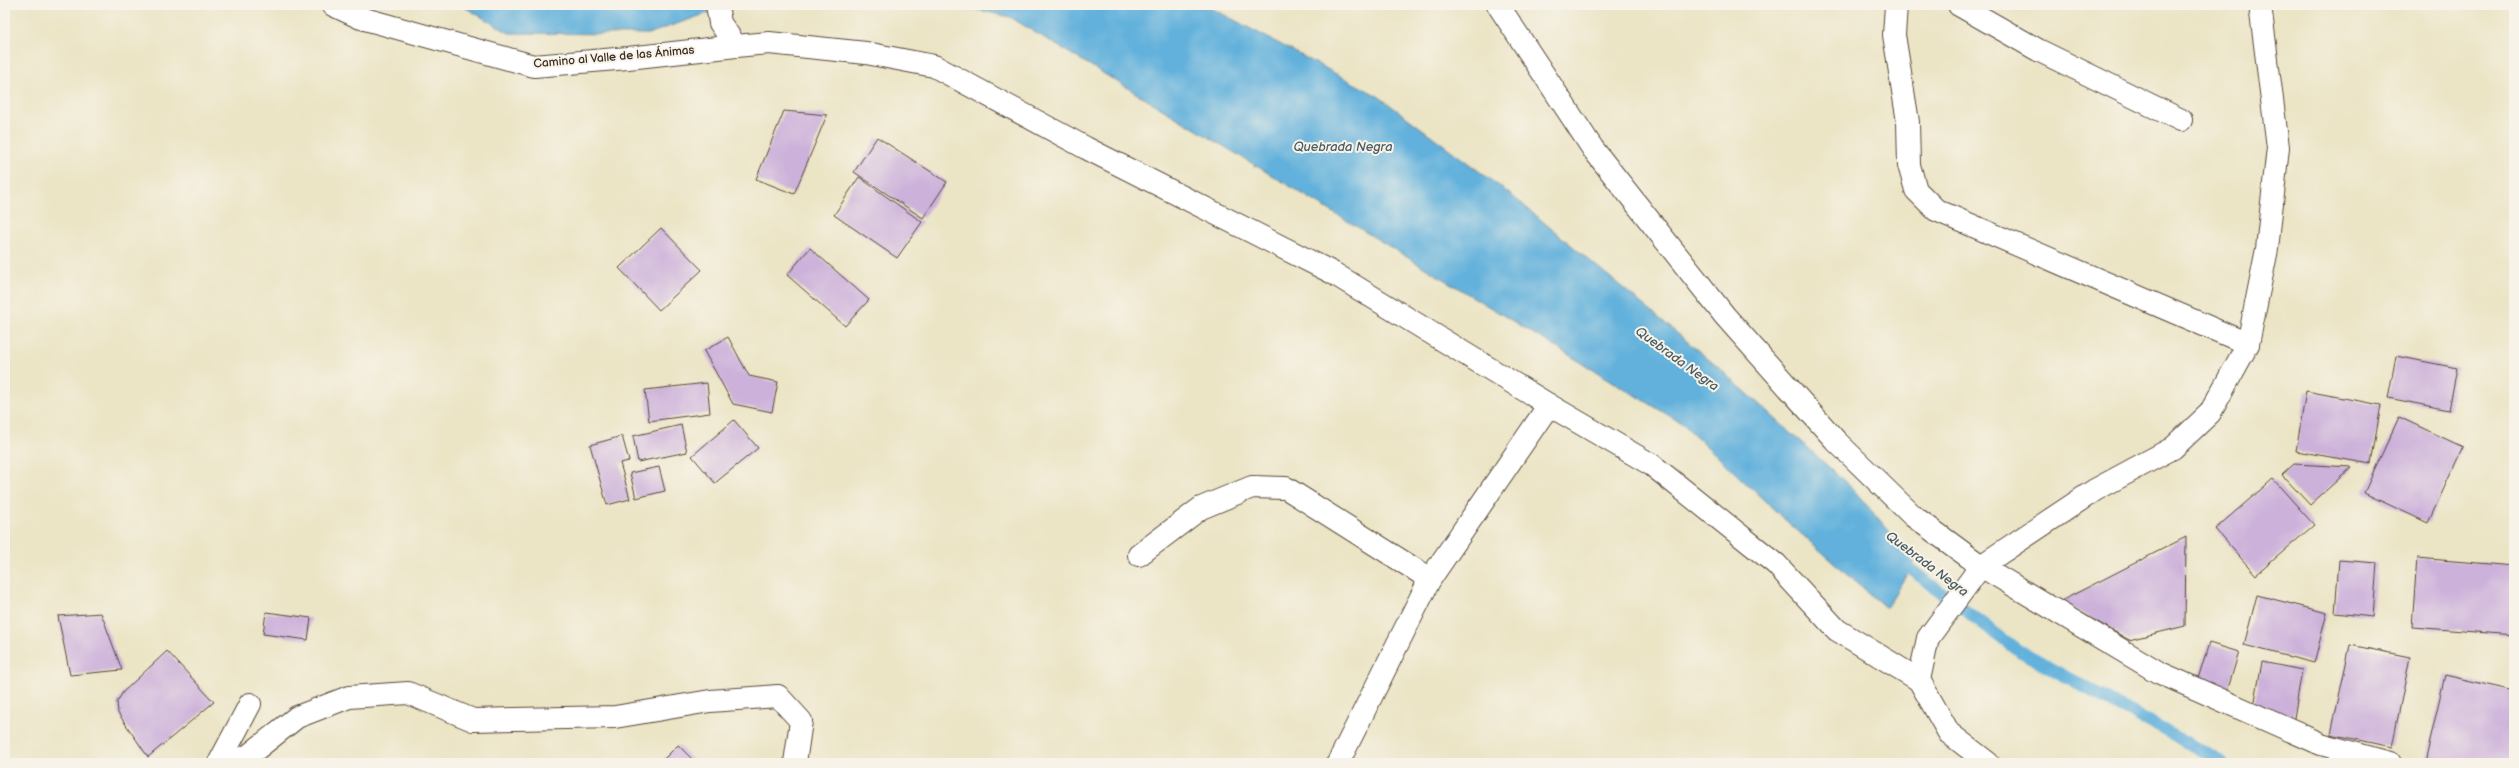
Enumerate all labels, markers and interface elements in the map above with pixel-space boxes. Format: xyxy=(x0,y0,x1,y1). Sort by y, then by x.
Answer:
street label: Camino al Valle de las Ánimas xyxy=(533,40,695,72)
water label: Quebrada Negra xyxy=(1293,139,1393,155)
water label: Quebrada Negra xyxy=(1632,323,1722,395)
water label: Quebrada Negra xyxy=(1883,528,1971,600)

